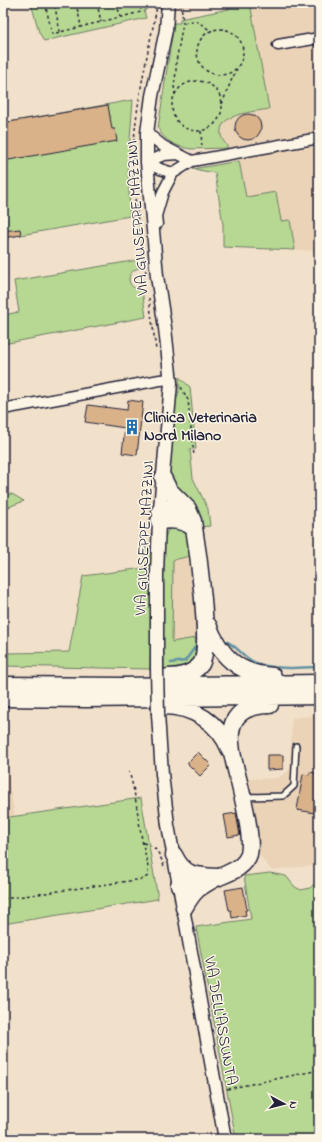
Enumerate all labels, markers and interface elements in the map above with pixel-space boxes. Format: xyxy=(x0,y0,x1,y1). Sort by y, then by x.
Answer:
street label: VIA GIUSEPPE MAZZINI xyxy=(121,140,155,297)
place label: Clinica Veterinaria Nord Milano xyxy=(144,406,257,448)
building icon: Clinica Veterinaria Nord Milano xyxy=(123,418,141,436)
street label: VIA GIUSEPPE MAZZINI xyxy=(129,460,161,617)
street label: VIA DELL'ASSUNTA xyxy=(197,954,243,1087)
north arrow xyxy=(264,1084,304,1124)
text: N xyxy=(285,1100,301,1110)

